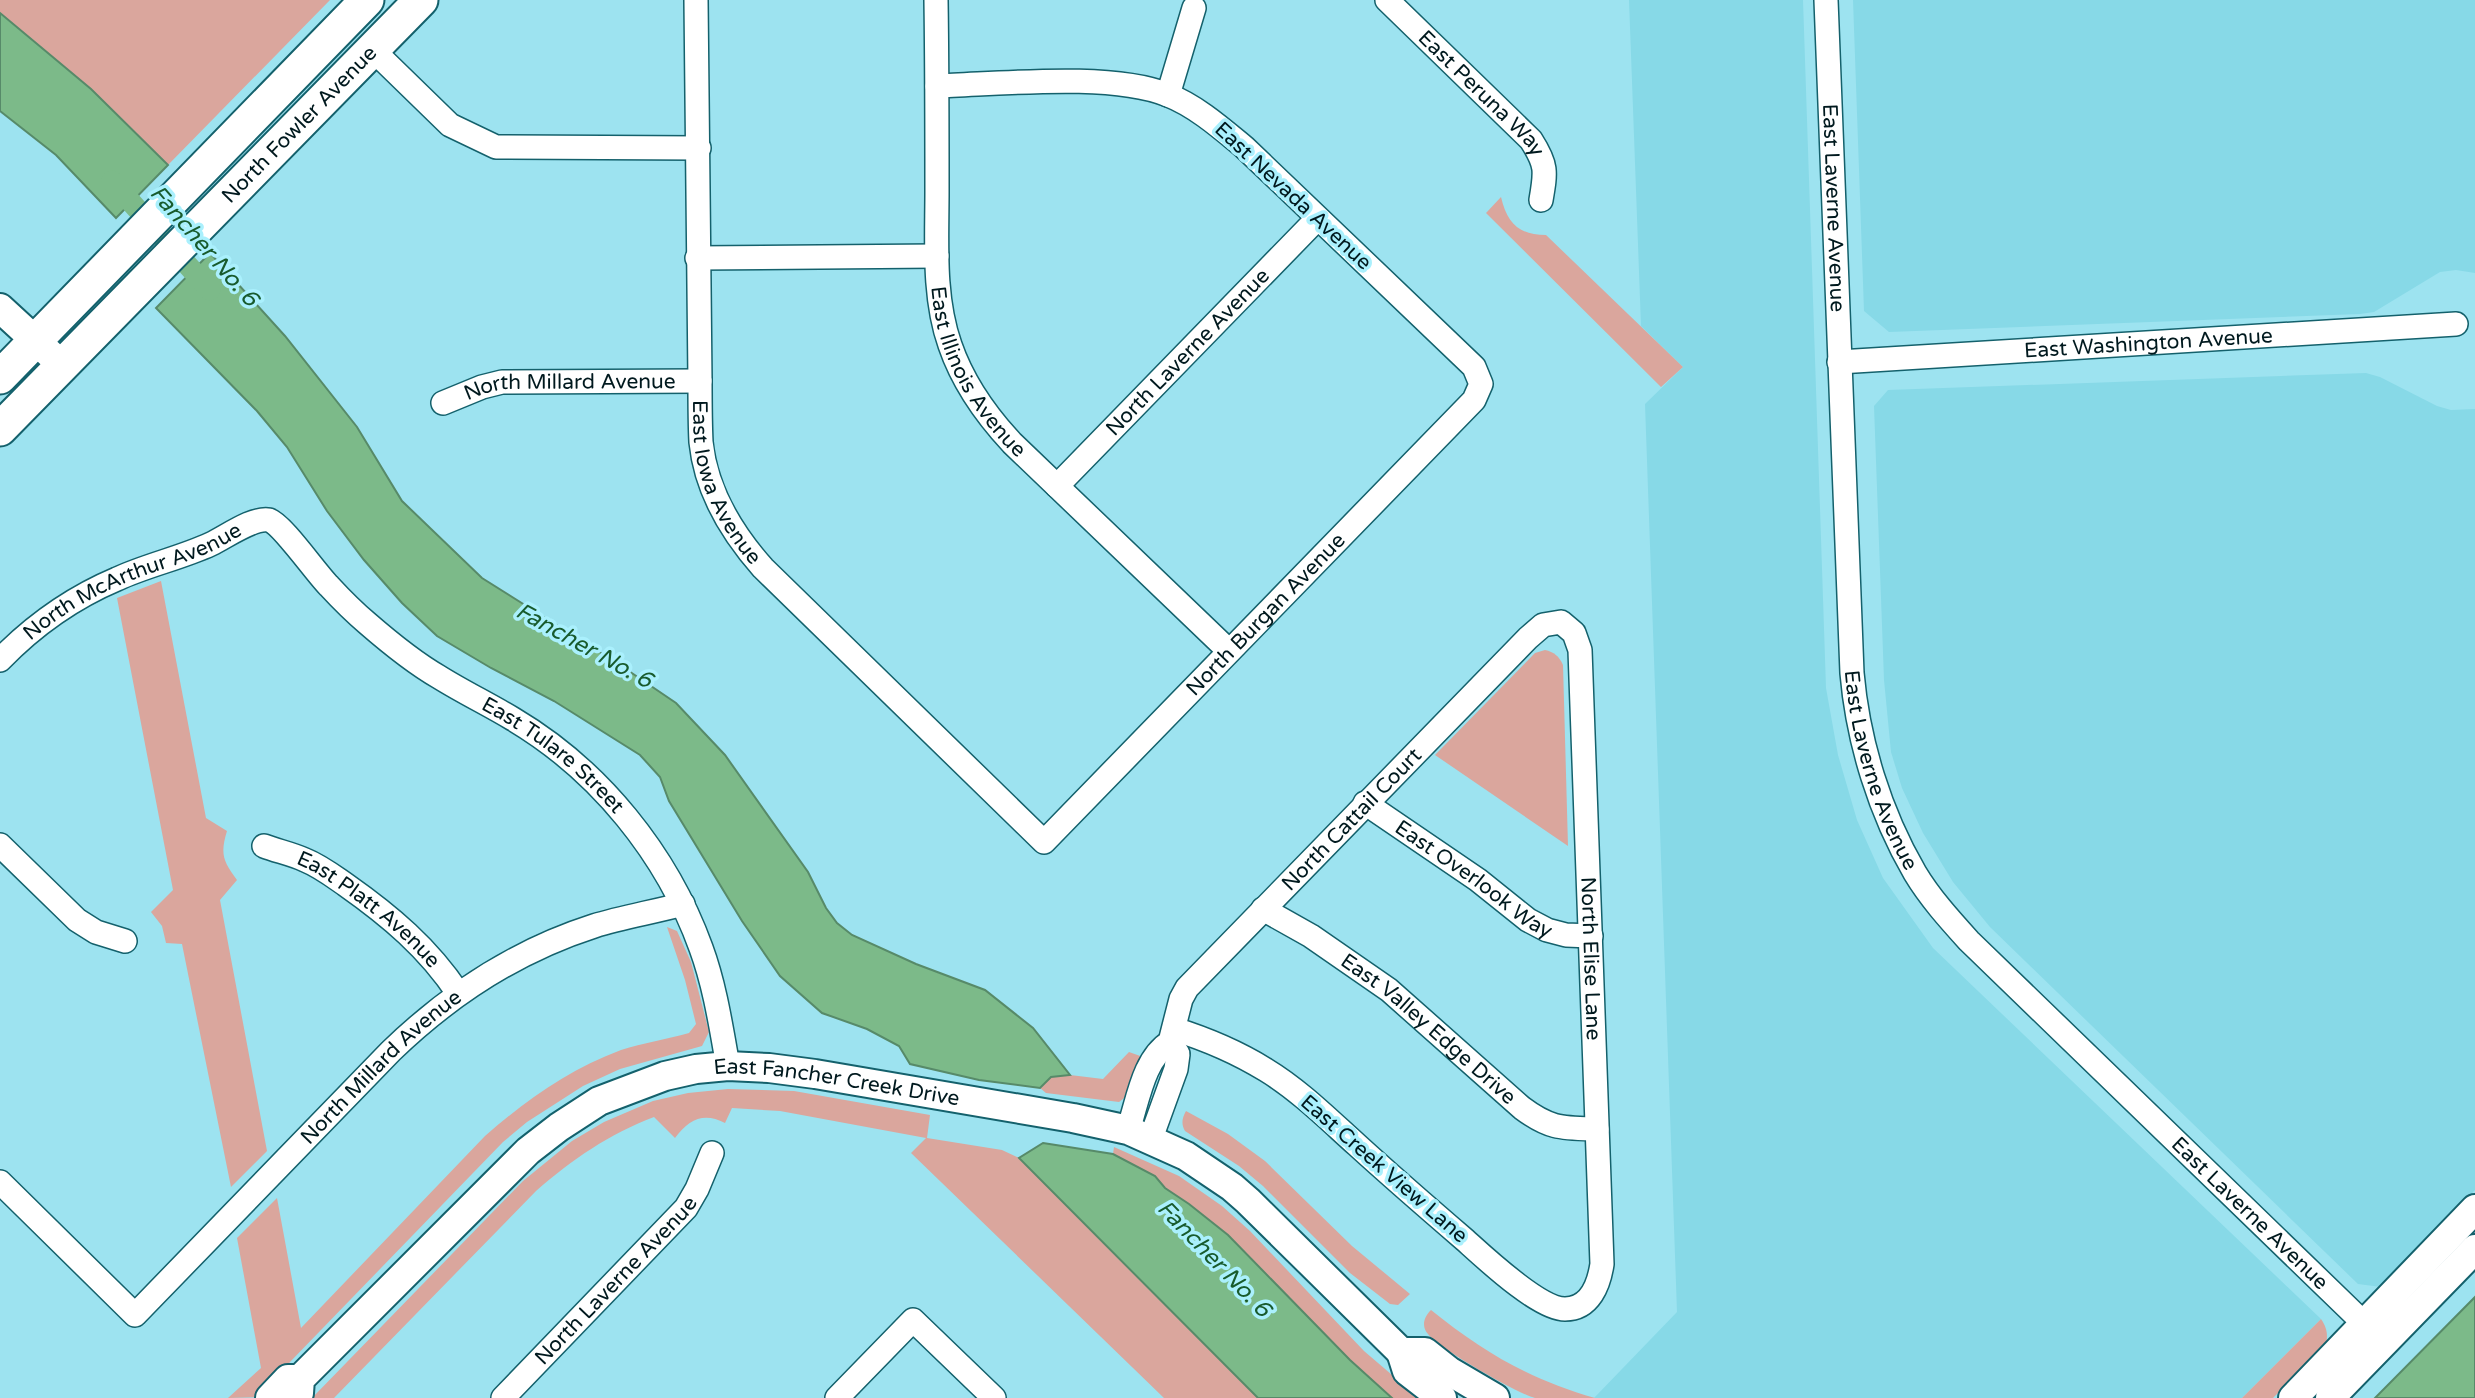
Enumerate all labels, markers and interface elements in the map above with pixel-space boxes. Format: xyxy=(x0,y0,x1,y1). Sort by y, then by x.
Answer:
street label: East Peruna Way xyxy=(1413,25,1550,160)
street label: North Fowler Avenue xyxy=(216,40,382,208)
street label: East Laverne Avenue xyxy=(1818,103,1851,313)
street label: East Nevada Avenue xyxy=(1209,117,1377,275)
water label: Fancher No. 6 xyxy=(144,180,266,314)
street label: North Laverne Avenue xyxy=(1100,263,1275,441)
street label: East Illinois Avenue xyxy=(926,285,1031,462)
street label: East Washington Avenue xyxy=(2023,323,2274,363)
street label: North Millard Avenue xyxy=(460,369,676,406)
street label: East Iowa Avenue xyxy=(688,400,767,569)
street label: North McArthur Avenue xyxy=(18,517,246,645)
street label: North Burgan Avenue xyxy=(1181,528,1350,701)
water label: Fancher No. 6 xyxy=(511,597,659,696)
street label: East Laverne Avenue xyxy=(1839,669,1923,874)
street label: East Tulare Street xyxy=(478,691,630,818)
street label: North Cattail Court xyxy=(1276,743,1426,896)
street label: East Overlook Way xyxy=(1390,815,1557,943)
street label: East Platt Avenue xyxy=(293,846,446,973)
street label: North Elise Lane xyxy=(1576,876,1606,1041)
street label: East Valley Edge Drive xyxy=(1336,948,1521,1109)
street label: North Millard Avenue xyxy=(295,984,466,1149)
street label: East Fancher Creek Drive xyxy=(712,1053,962,1111)
street label: East Creek View Lane xyxy=(1295,1090,1473,1249)
street label: East Laverne Avenue xyxy=(2166,1132,2334,1295)
street label: North Laverne Avenue xyxy=(529,1192,702,1370)
water label: Fancher No. 6 xyxy=(1151,1195,1278,1325)

